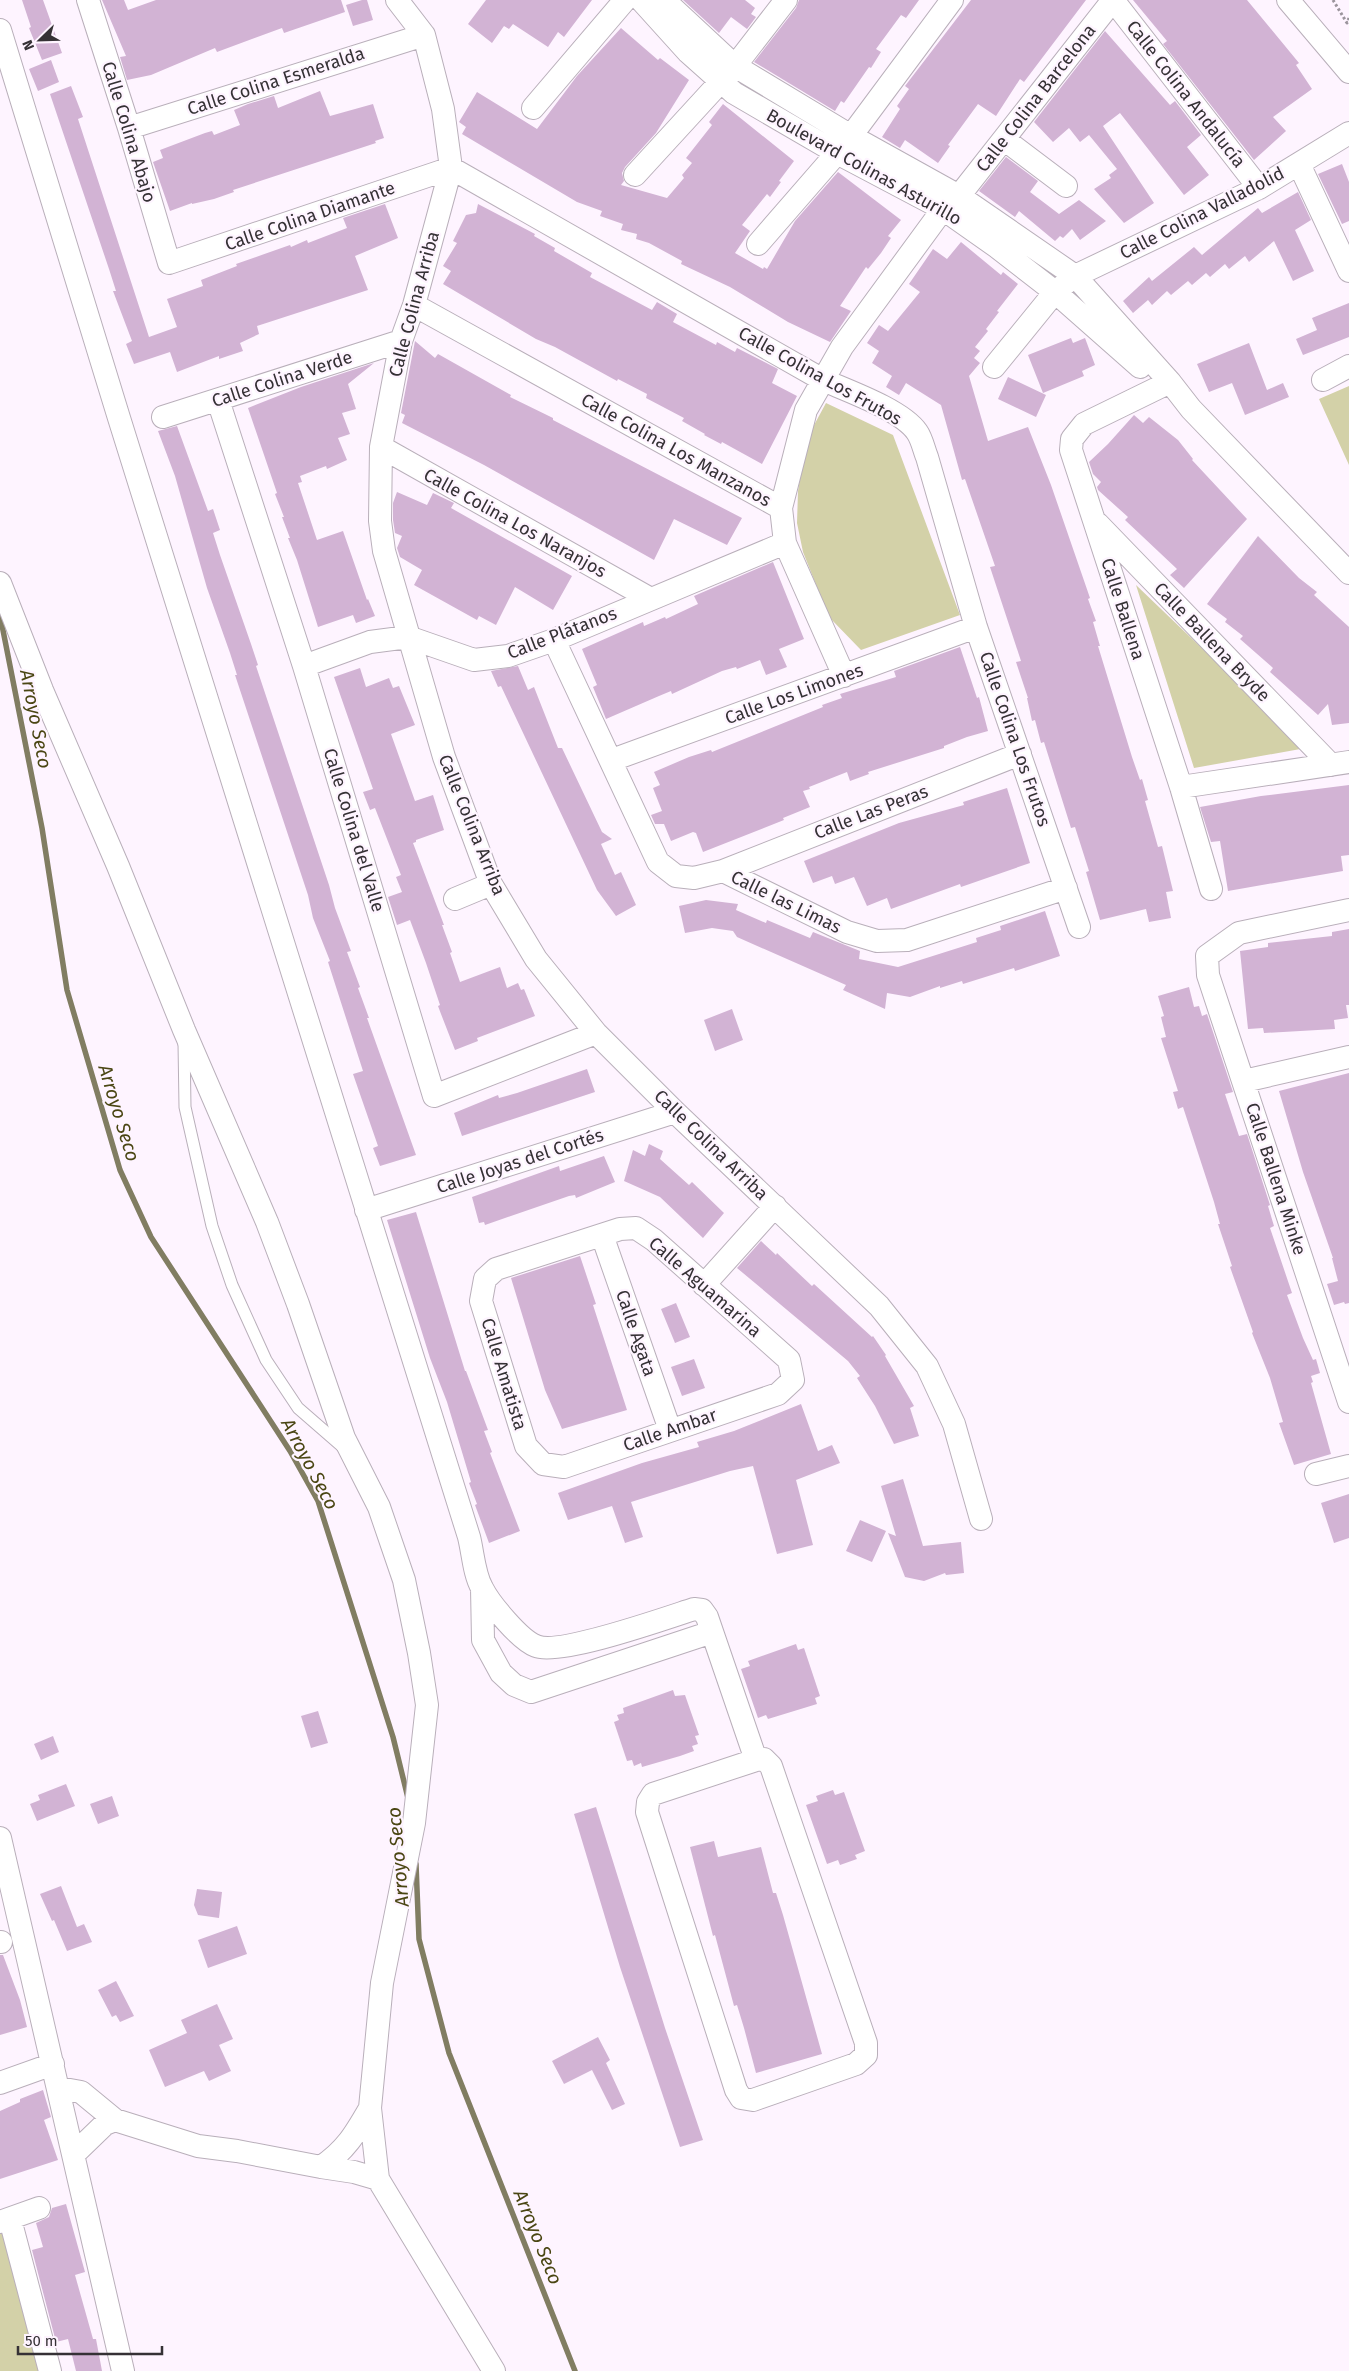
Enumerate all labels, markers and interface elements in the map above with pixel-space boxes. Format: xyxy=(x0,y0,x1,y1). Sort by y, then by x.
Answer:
north arrow xyxy=(15,15,65,65)
street label: Calle Colina Andalucía xyxy=(1122,16,1250,172)
street label: Calle Colina Barcelona xyxy=(971,20,1101,176)
text: N xyxy=(19,37,38,52)
street label: Calle Colina Esmeralda xyxy=(185,42,367,120)
street label: Calle Colina Abajo xyxy=(97,59,161,205)
street label: Boulevard Colinas Asturillo xyxy=(763,104,965,230)
street label: Calle Colina Valladolid xyxy=(1116,162,1288,264)
street label: Calle Colina Diamante xyxy=(222,177,398,255)
street label: Calle Colina Arriba xyxy=(384,229,444,379)
street label: Calle Colina Los Frutos xyxy=(735,322,905,430)
street label: Calle Colina Verde xyxy=(209,346,355,412)
street label: Calle Colina Los Manzanos xyxy=(577,389,775,511)
street label: Calle Colina Los Naranjos xyxy=(420,464,610,582)
street label: Calle Ballena xyxy=(1096,555,1150,663)
street label: Calle Ballena Bryde xyxy=(1149,578,1275,706)
street label: Calle Plátanos xyxy=(504,602,620,664)
street label: Calle Colina Los Frutos xyxy=(975,649,1055,829)
street label: Calle Los Limones xyxy=(722,659,866,729)
water label: Arroyo Seco xyxy=(15,667,57,770)
street label: Calle Colina del Valle xyxy=(319,745,389,915)
street label: Calle Colina Arriba xyxy=(434,751,510,899)
street label: Calle Las Peras xyxy=(811,780,931,844)
street label: Calle las Limas xyxy=(727,866,845,938)
water label: Arroyo Seco xyxy=(93,1061,145,1164)
street label: Calle Colina Arriba xyxy=(649,1085,773,1205)
street label: Calle Ballena Minke xyxy=(1241,1100,1311,1258)
street label: Calle Joyas del Cortés xyxy=(434,1124,606,1198)
street label: Calle Aguamarina xyxy=(644,1232,766,1342)
street label: Calle Agata xyxy=(611,1287,661,1379)
street label: Calle Amatista xyxy=(476,1315,532,1433)
street label: Calle Ambar xyxy=(620,1404,720,1456)
water label: Arroyo Seco xyxy=(276,1413,344,1514)
water label: Arroyo Seco xyxy=(382,1806,414,1909)
water label: Arroyo Seco xyxy=(508,2185,567,2288)
scale bar xyxy=(18,2324,161,2356)
text: 50 m xyxy=(25,2332,58,2350)

